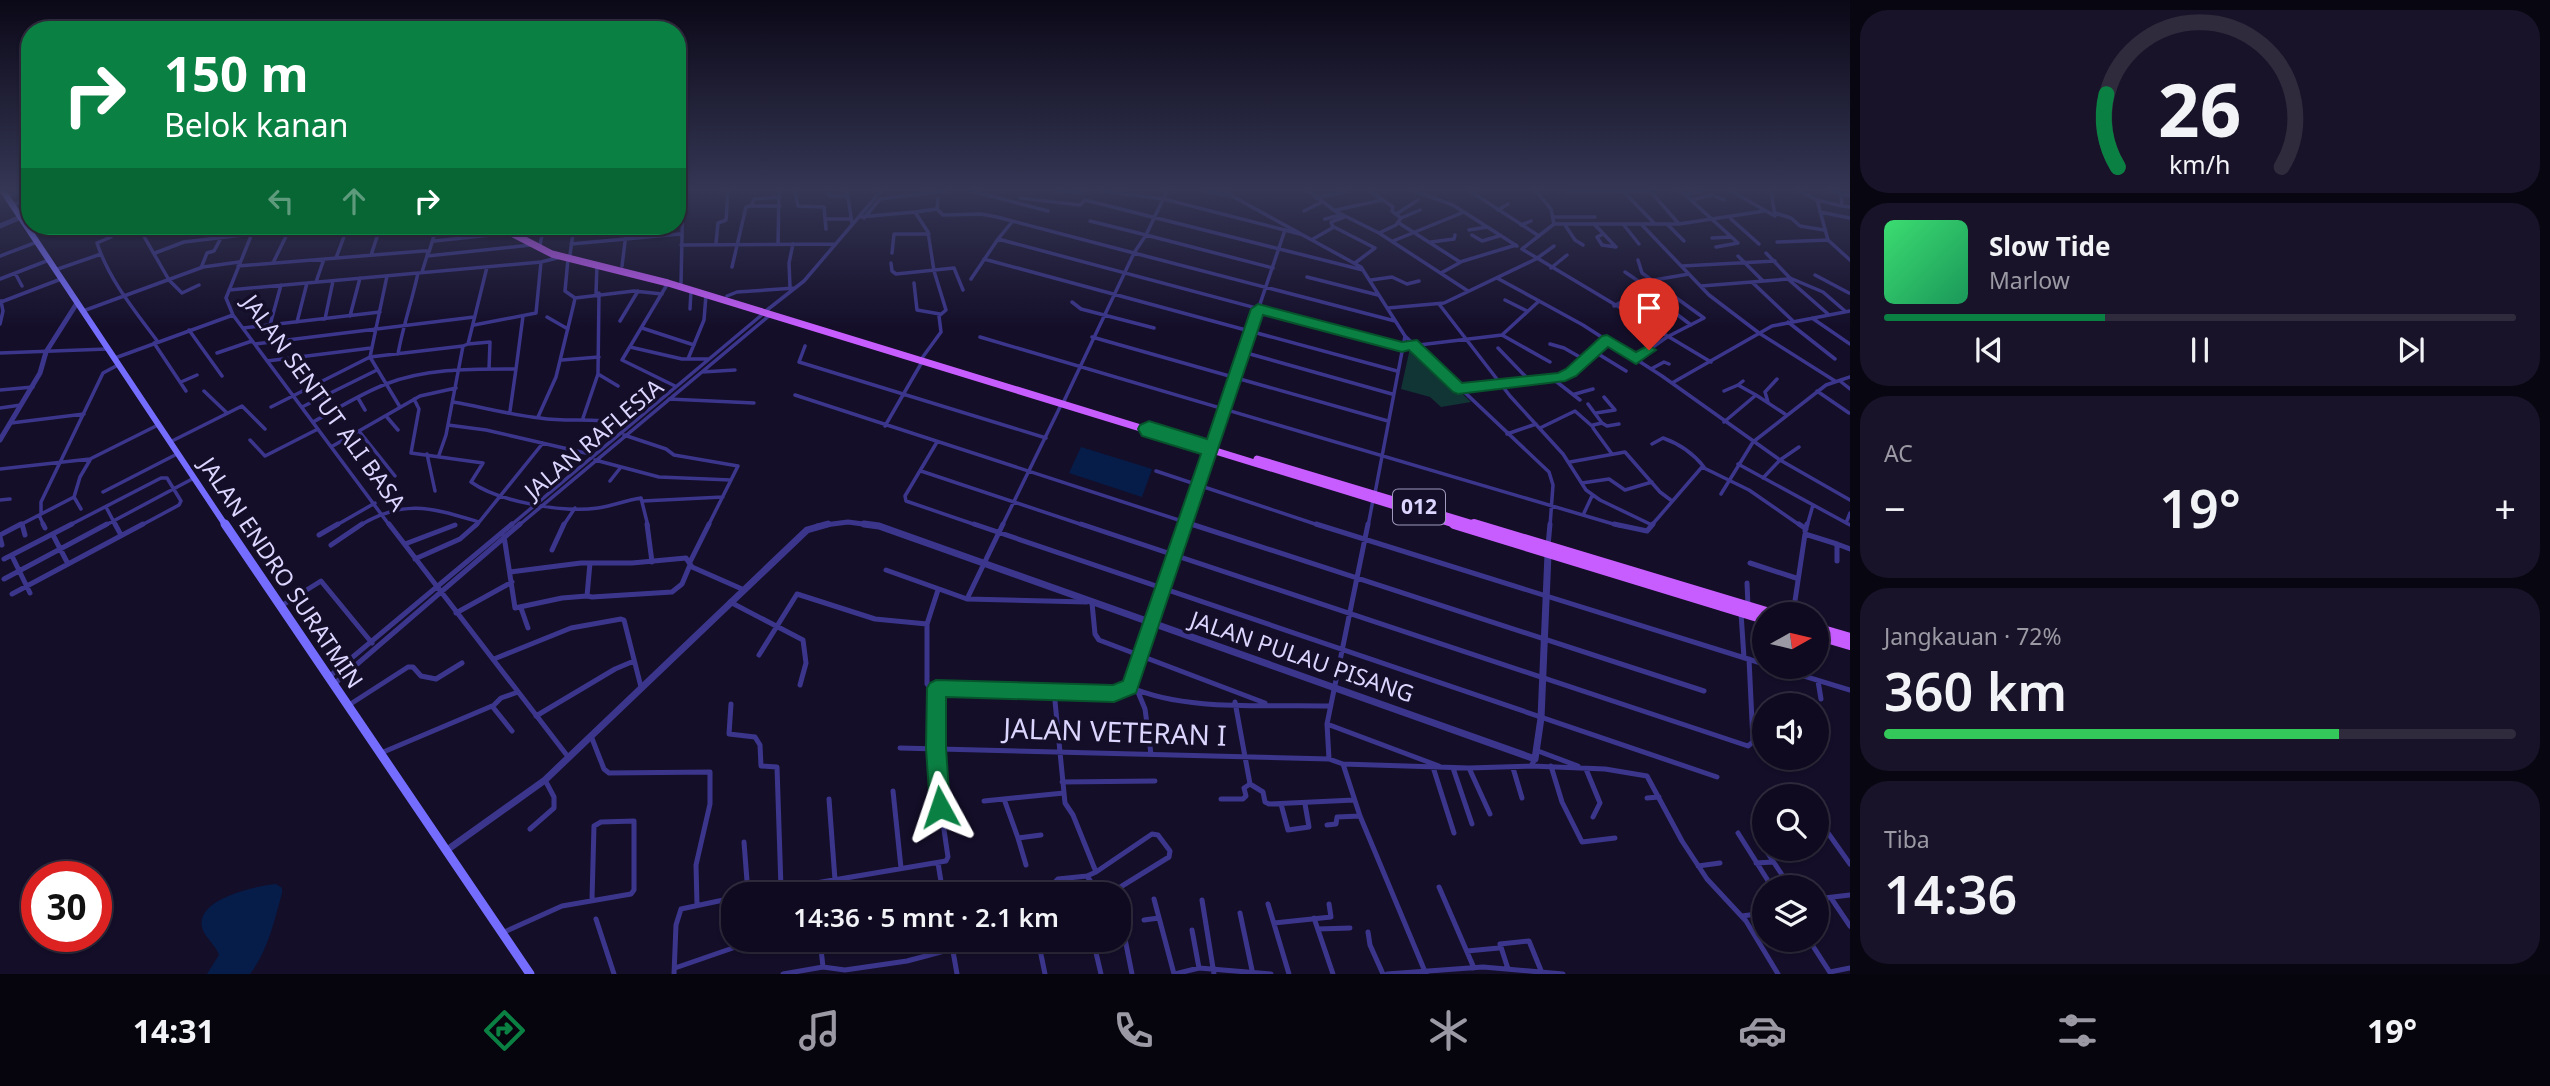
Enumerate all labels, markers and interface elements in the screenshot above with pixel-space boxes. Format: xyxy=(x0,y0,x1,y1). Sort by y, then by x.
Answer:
text: 150 m xyxy=(164,40,309,106)
icon: right xyxy=(49,49,140,140)
text: 26 xyxy=(2158,60,2242,159)
text: Belok kanan xyxy=(164,103,348,146)
text: km/h xyxy=(2169,147,2231,181)
icon: left xyxy=(262,182,300,220)
icon: ahead xyxy=(335,182,373,220)
icon: right xyxy=(408,182,446,220)
text: Slow Tide xyxy=(1989,228,2111,264)
text: Marlow xyxy=(1989,264,2070,296)
pin xyxy=(1619,278,1679,350)
street label: JALAN SENTUT ALI BASA xyxy=(234,286,414,517)
icon: arrive xyxy=(1630,289,1668,327)
icon: previous xyxy=(1970,331,2008,369)
icon: pause xyxy=(2181,331,2219,369)
icon: next xyxy=(2392,331,2430,369)
street label: JALAN RAFLESIA xyxy=(516,370,670,507)
text: AC xyxy=(1884,437,1913,469)
street label: JALAN ENDRO SURATMIN xyxy=(191,449,371,694)
text: 19° xyxy=(2159,472,2241,543)
text: − xyxy=(1884,482,1906,534)
text: + xyxy=(2494,482,2516,534)
road number: 012 xyxy=(1393,490,1445,524)
street label: JALAN PULAU PISANG xyxy=(1184,602,1419,709)
north arrow xyxy=(1752,602,1829,679)
map controls xyxy=(1752,602,1829,952)
text: Jangkauan · 72% xyxy=(1884,620,2062,652)
text: 360 km xyxy=(1884,655,2067,726)
button: sound xyxy=(1752,693,1829,770)
street label: JALAN VETERAN I xyxy=(1000,708,1227,754)
position arrow xyxy=(903,770,977,844)
button: search xyxy=(1752,784,1829,861)
text: Tiba xyxy=(1884,823,1930,855)
text: 14:36 xyxy=(1884,858,2017,929)
speed limit sign: 30 xyxy=(21,861,112,952)
button: layers xyxy=(1752,875,1829,952)
text: 14:36 · 5 mnt · 2.1 km xyxy=(793,899,1059,935)
icon: directions xyxy=(480,1006,529,1055)
icon: music xyxy=(795,1006,844,1055)
icon: phone xyxy=(1109,1006,1158,1055)
icon: climate xyxy=(1424,1006,1473,1055)
icon: car xyxy=(1738,1006,1787,1055)
icon: filters xyxy=(2053,1006,2102,1055)
text: 14:31 xyxy=(133,1009,215,1052)
text: 19° xyxy=(2367,1009,2417,1052)

